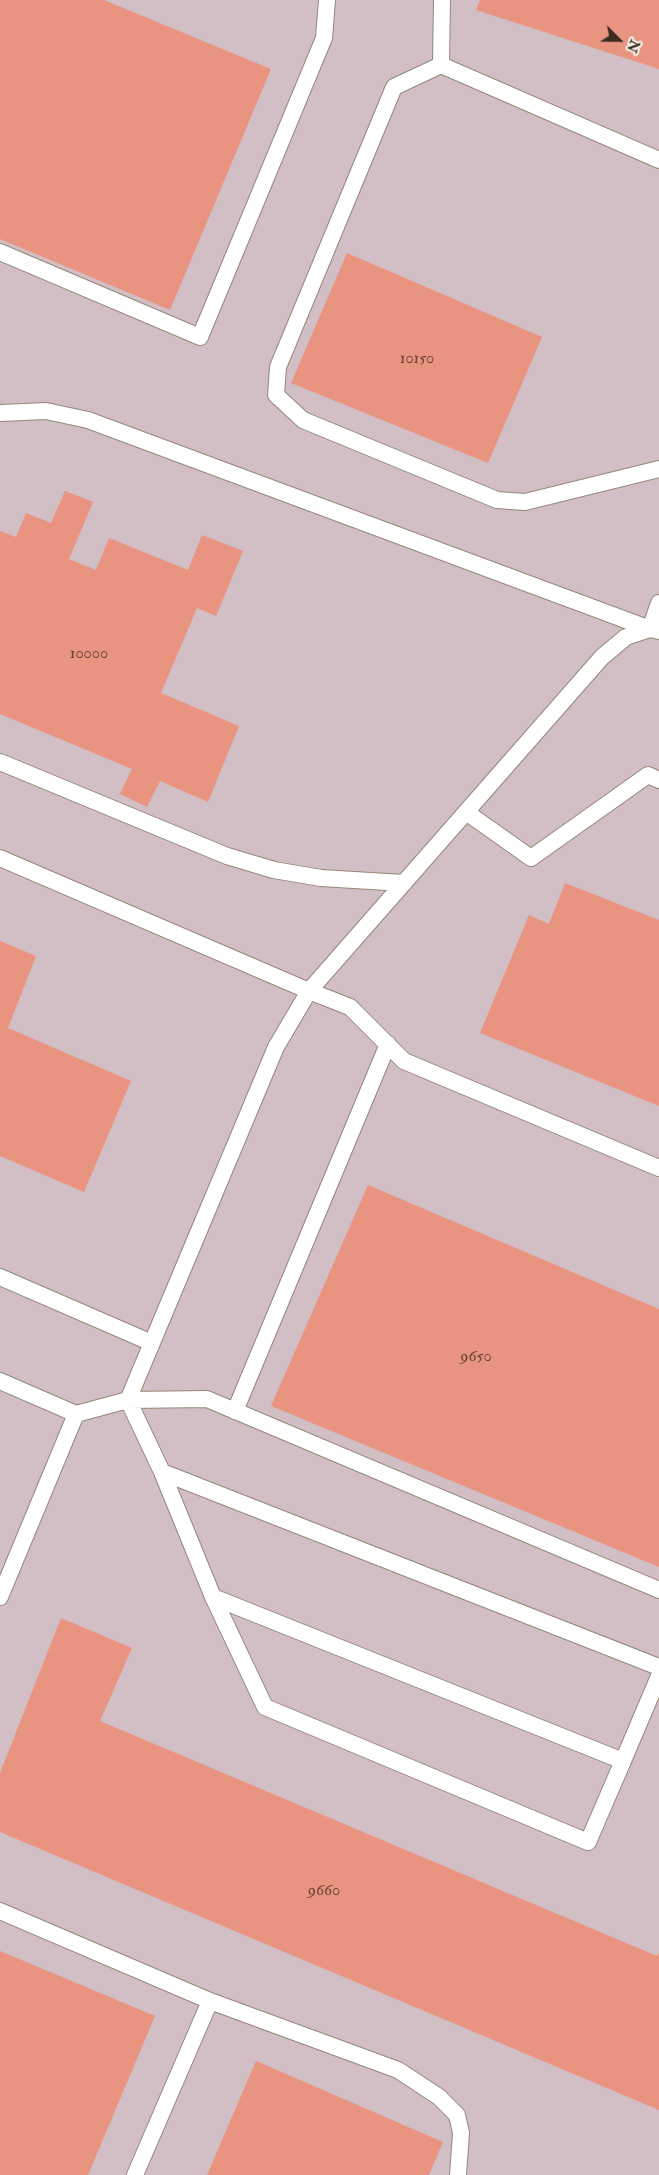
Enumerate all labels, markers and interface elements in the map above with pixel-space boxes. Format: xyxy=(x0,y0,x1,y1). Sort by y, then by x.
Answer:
north arrow xyxy=(594,15,644,65)
text: N xyxy=(623,37,644,55)
house number: 10150 xyxy=(400,350,434,370)
house number: 10000 xyxy=(70,645,108,665)
house number: 9650 xyxy=(460,1348,492,1368)
house number: 9660 xyxy=(308,1882,340,1902)

